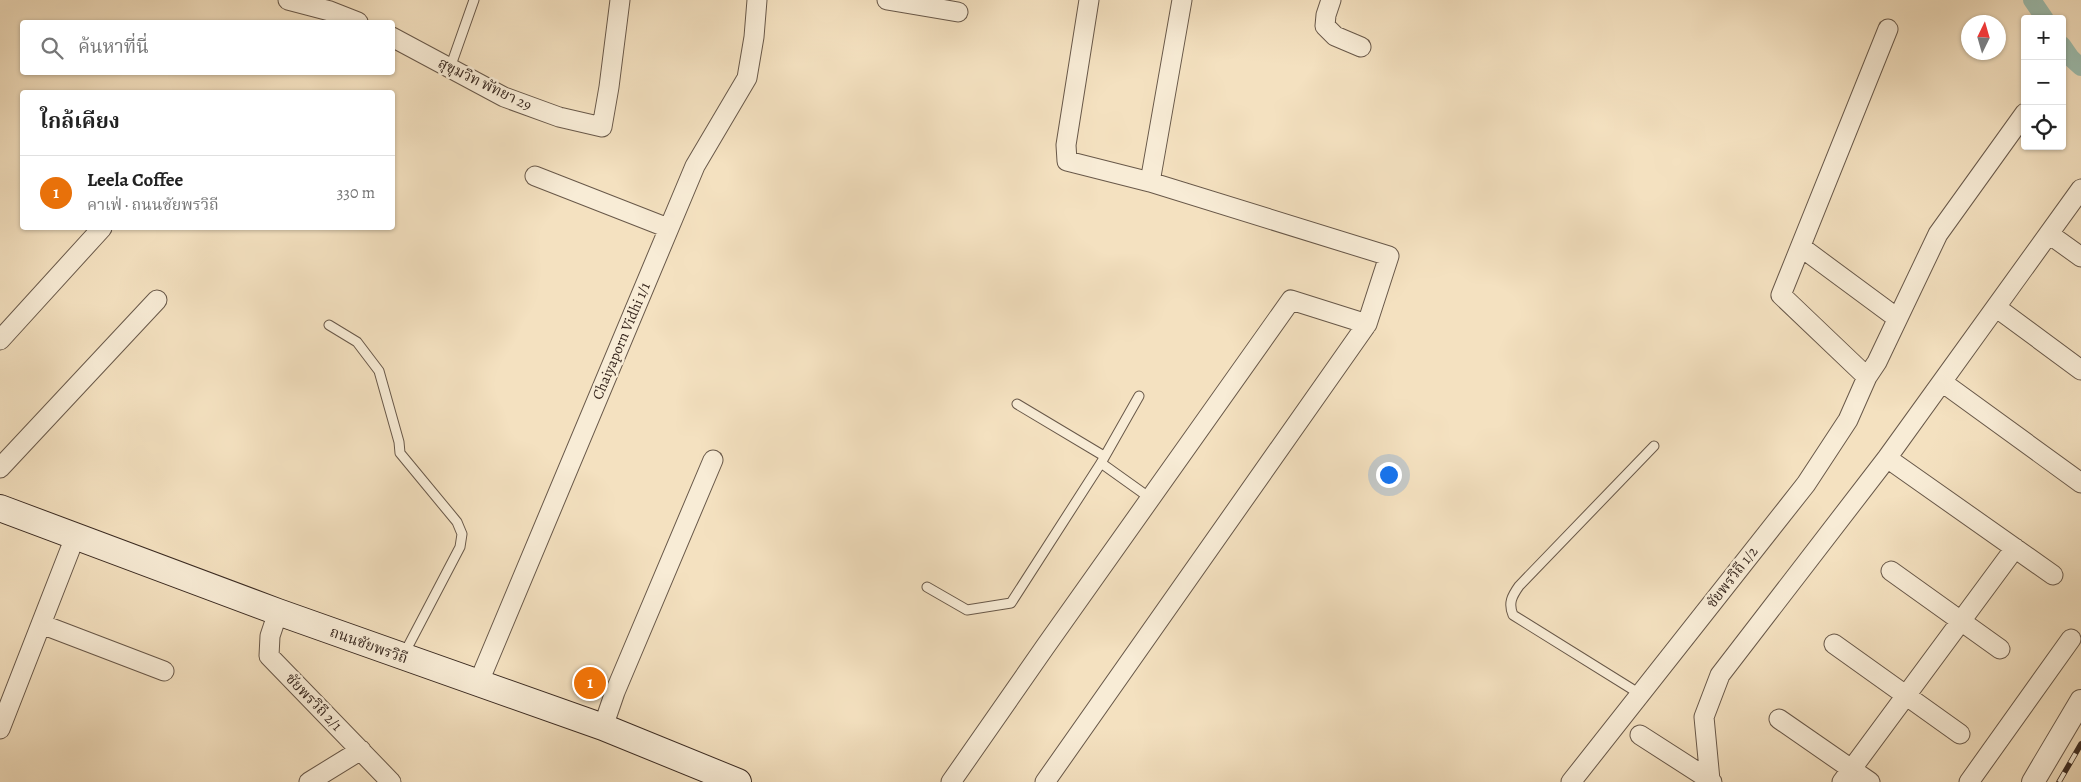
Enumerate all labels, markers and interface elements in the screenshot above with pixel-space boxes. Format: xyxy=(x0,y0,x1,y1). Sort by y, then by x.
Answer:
north arrow xyxy=(1961,15,2006,60)
map controls xyxy=(2021,15,2066,150)
button: + xyxy=(2021,15,2066,60)
search box xyxy=(20,20,395,75)
icon: search xyxy=(38,34,66,62)
text: ค้นหาที่นี่ xyxy=(78,34,149,60)
street label: สุขุมวิท พัทยา 29 xyxy=(434,53,535,116)
button: − xyxy=(2021,60,2066,105)
button: locate xyxy=(2021,105,2066,150)
text: ใกล้เคียง xyxy=(40,107,120,135)
text: Leela Coffee xyxy=(87,167,183,193)
text: 1 xyxy=(53,182,59,204)
text: 330 m xyxy=(337,182,375,204)
text: คาเฟ่ · ถนนชัยพรวิถี xyxy=(87,194,219,216)
street label: Chaiyaporn Vidhi 1/1 xyxy=(587,279,655,403)
your location xyxy=(1376,462,1402,488)
street label: ชัยพรวิถี 1/2 xyxy=(1702,542,1762,612)
street label: ถนนชัยพรวิถี xyxy=(327,622,411,668)
pin: 1 xyxy=(574,664,606,702)
street label: ชัยพรวิถี 2/1 xyxy=(281,669,347,735)

